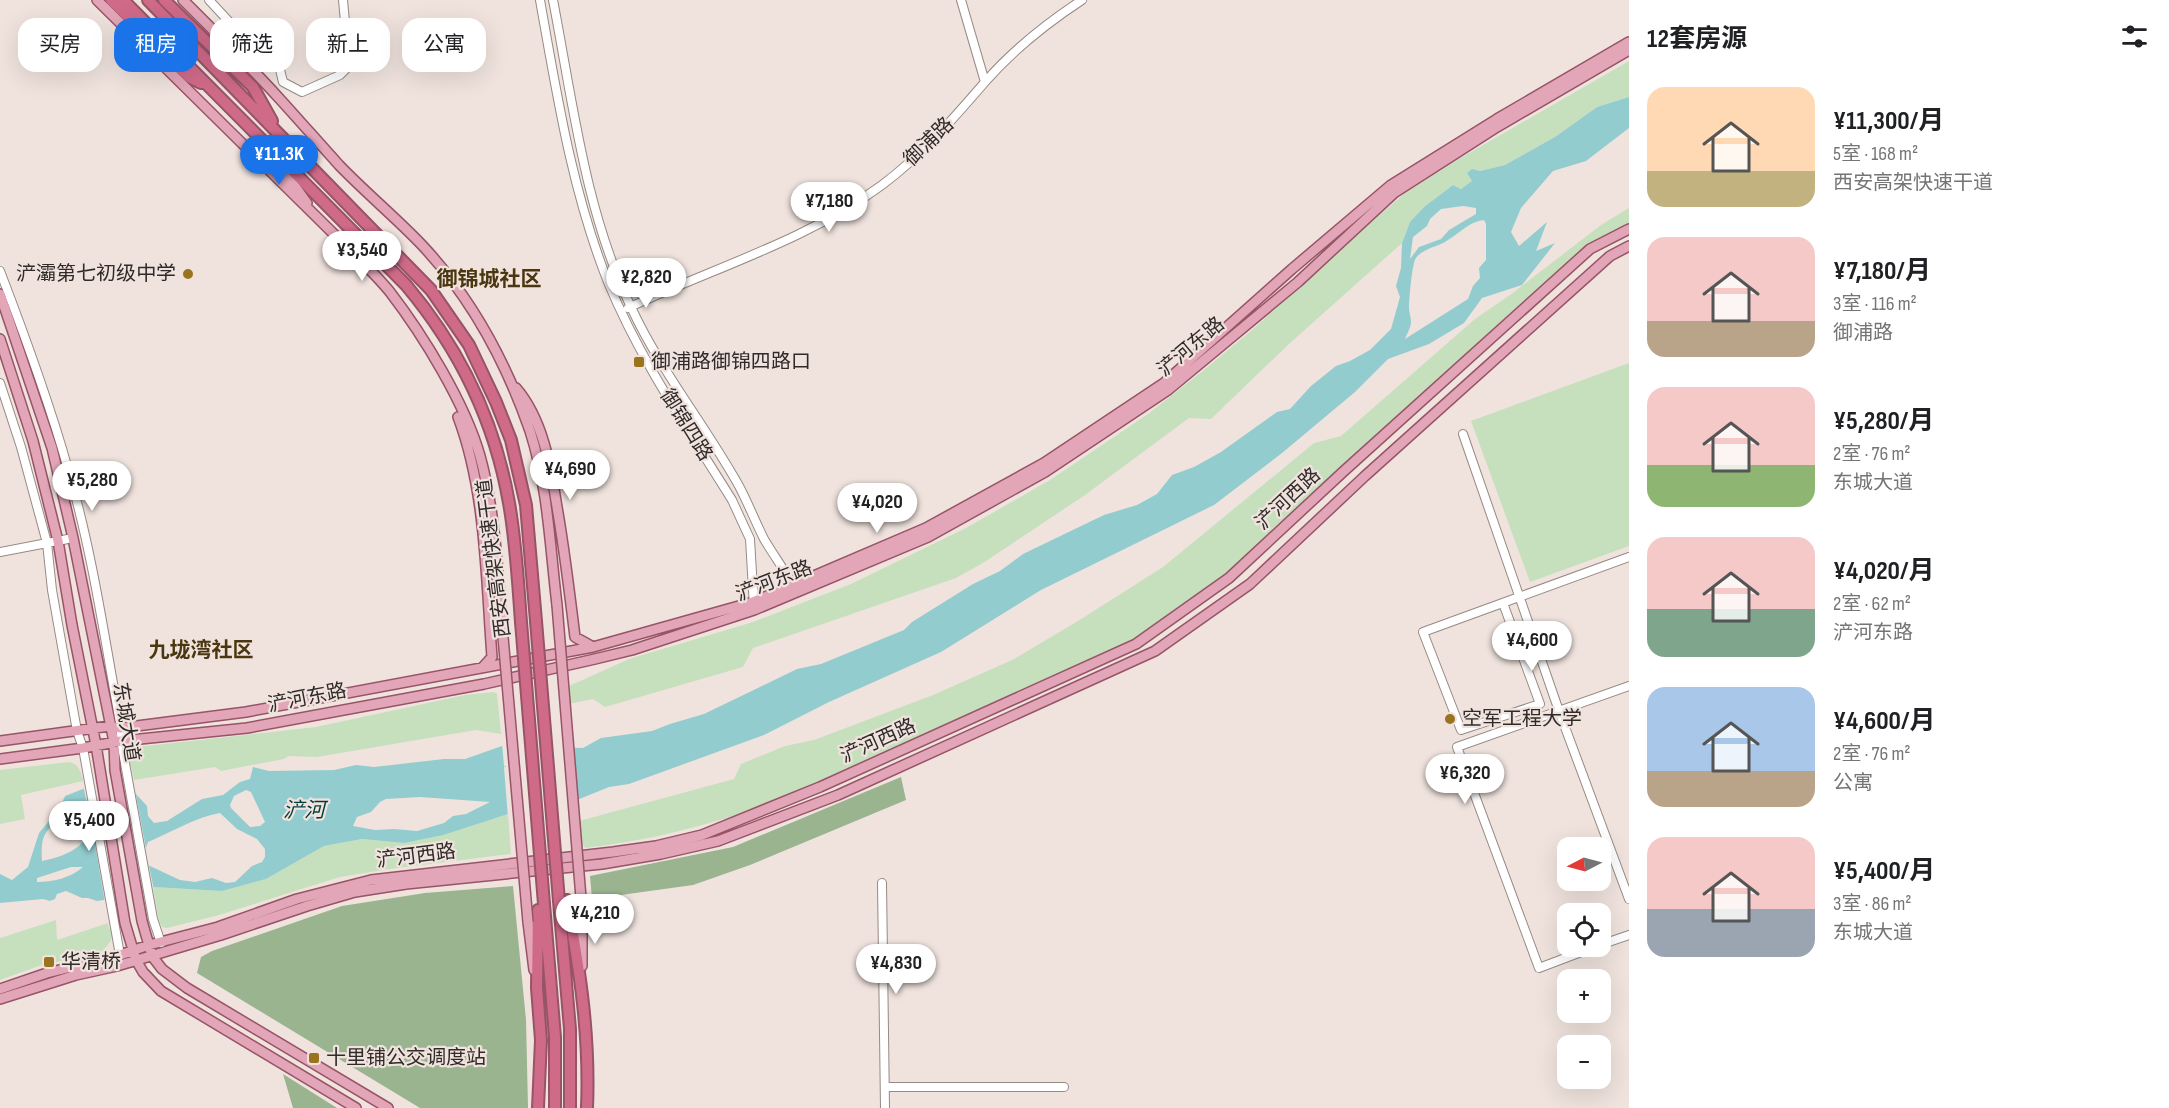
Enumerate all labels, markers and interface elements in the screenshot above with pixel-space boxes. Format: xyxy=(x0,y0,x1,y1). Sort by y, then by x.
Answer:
chip: 买房 xyxy=(18,18,102,72)
chip: 租房 xyxy=(114,18,198,72)
chip: 筛选 xyxy=(210,18,294,72)
chip: 新上 xyxy=(306,18,390,72)
chip: 公寓 xyxy=(402,18,486,72)
icon: filters xyxy=(2118,20,2151,53)
text: 12套房源 xyxy=(1647,24,1747,55)
text: ¥11,300/月 xyxy=(1833,106,1944,137)
icon: home xyxy=(1695,111,1767,183)
street label: 御浦路 xyxy=(899,113,959,171)
pin: ¥11.3K xyxy=(230,135,328,186)
text: ¥11.3K xyxy=(254,142,304,166)
text: 5室 · 168 m² xyxy=(1833,142,1918,166)
text: 西安高架快速干道 xyxy=(1833,171,1993,195)
pin: ¥7,180 xyxy=(780,182,878,233)
text: ¥7,180 xyxy=(805,189,853,213)
pin: ¥3,540 xyxy=(313,231,411,282)
text: ¥3,540 xyxy=(336,238,388,262)
text: ¥7,180/月 xyxy=(1833,256,1931,287)
pin: ¥2,820 xyxy=(597,258,695,309)
icon: home xyxy=(1695,261,1767,333)
place label: 浐灞第七初级中学 xyxy=(16,262,176,286)
text: ¥2,820 xyxy=(620,265,672,289)
marker: 浐灞第七初级中学 xyxy=(181,267,195,281)
district label: 御锦城社区 xyxy=(437,267,542,292)
text: 3室 · 116 m² xyxy=(1833,292,1917,316)
street label: 浐河东路 xyxy=(1153,312,1229,382)
text: 御浦路 xyxy=(1833,321,1893,345)
place label: 御浦路御锦四路口 xyxy=(651,350,811,374)
marker: 御浦路御锦四路口 xyxy=(632,355,646,369)
street label: 御锦四路 xyxy=(655,385,717,465)
text: ¥5,280/月 xyxy=(1833,406,1934,437)
icon: home xyxy=(1695,411,1767,483)
text: 2室 · 76 m² xyxy=(1833,442,1911,466)
pin: ¥4,690 xyxy=(521,450,619,501)
text: ¥4,690 xyxy=(544,457,596,481)
pin: ¥5,280 xyxy=(43,461,141,512)
street label: 浐河西路 xyxy=(1251,463,1325,535)
text: ¥5,280 xyxy=(66,468,118,492)
text: 东城大道 xyxy=(1833,471,1913,495)
street label: 西安高架快速干道 xyxy=(472,477,516,639)
pin: ¥4,020 xyxy=(828,483,926,534)
text: ¥4,020 xyxy=(851,490,903,514)
street label: 浐河东路 xyxy=(732,555,816,607)
text: ¥4,020/月 xyxy=(1833,556,1935,587)
icon: home xyxy=(1695,561,1767,633)
text: 2室 · 62 m² xyxy=(1833,592,1911,616)
pin: ¥4,600 xyxy=(1483,621,1581,672)
text: 浐河东路 xyxy=(1833,621,1913,645)
text: ¥4,600 xyxy=(1506,628,1558,652)
district label: 九垅湾社区 xyxy=(149,638,254,663)
street label: 浐河东路 xyxy=(265,679,349,717)
street label: 东城大道 xyxy=(108,681,144,763)
text: ¥4,600/月 xyxy=(1833,706,1935,737)
place label: 空军工程大学 xyxy=(1462,707,1582,731)
icon: home xyxy=(1695,711,1767,783)
marker: 空军工程大学 xyxy=(1443,712,1457,726)
street label: 浐河西路 xyxy=(837,714,919,768)
text: 2室 · 76 m² xyxy=(1833,742,1911,766)
pin: ¥6,320 xyxy=(1416,754,1514,805)
text: ¥6,320 xyxy=(1439,761,1491,785)
text: 公寓 xyxy=(1833,771,1873,795)
water label: 浐河 xyxy=(283,798,329,823)
pin: ¥5,400 xyxy=(40,801,138,852)
text: ¥5,400 xyxy=(63,808,115,832)
north arrow xyxy=(1557,837,1611,891)
map controls xyxy=(1557,837,1611,1089)
street label: 浐河西路 xyxy=(375,839,457,873)
text: ¥5,400/月 xyxy=(1833,856,1935,887)
icon: home xyxy=(1695,861,1767,933)
text: 3室 · 86 m² xyxy=(1833,892,1911,916)
pin: ¥4,210 xyxy=(546,894,644,945)
text: ¥4,210 xyxy=(570,901,620,925)
button: locate xyxy=(1557,903,1611,957)
text: 东城大道 xyxy=(1833,921,1913,945)
pin: ¥4,830 xyxy=(847,944,945,995)
place label: 华清桥 xyxy=(61,950,121,974)
text: ¥4,830 xyxy=(870,951,922,975)
marker: 华清桥 xyxy=(42,955,56,969)
button: + xyxy=(1557,969,1611,1023)
button: − xyxy=(1557,1035,1611,1089)
place label: 十里铺公交调度站 xyxy=(326,1046,486,1070)
marker: 十里铺公交调度站 xyxy=(307,1051,321,1065)

